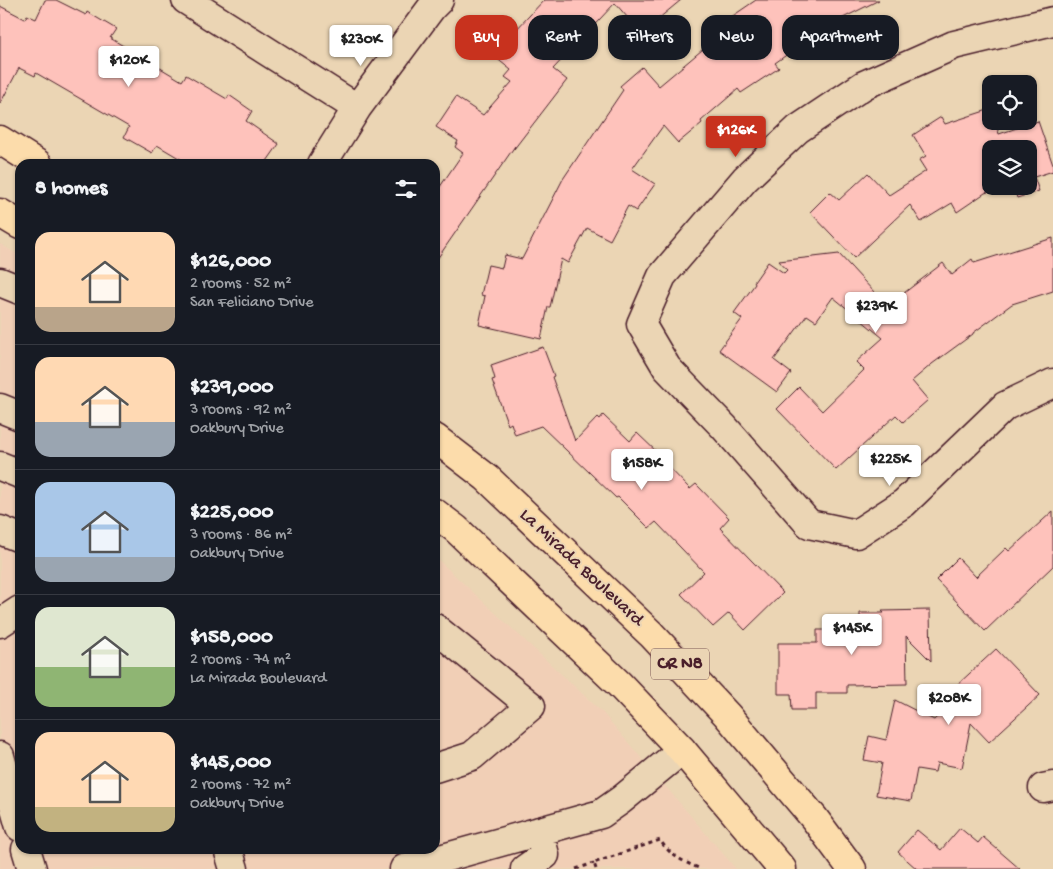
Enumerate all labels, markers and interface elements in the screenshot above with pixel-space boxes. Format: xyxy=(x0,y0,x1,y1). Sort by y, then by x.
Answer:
chip: Buy xyxy=(455,15,518,60)
chip: Rent xyxy=(528,15,598,60)
chip: Filters xyxy=(608,15,691,60)
chip: New xyxy=(701,15,772,60)
chip: Apartment xyxy=(782,15,899,60)
pin: $230K xyxy=(326,24,396,67)
text: $230K xyxy=(340,31,382,50)
pin: $120K xyxy=(94,46,164,88)
text: $120K xyxy=(109,52,149,71)
map controls xyxy=(982,75,1037,195)
button: locate xyxy=(982,75,1037,130)
pin: $126K xyxy=(701,116,771,158)
text: $126K xyxy=(717,122,755,141)
button: layers xyxy=(982,140,1037,195)
icon: filters xyxy=(392,175,420,203)
text: 8 homes xyxy=(35,177,107,202)
text: $126,000 xyxy=(190,250,271,275)
icon: home xyxy=(75,252,135,312)
text: 2 rooms · 52 m² xyxy=(190,275,292,294)
pin: $239K xyxy=(841,292,911,334)
text: San Feliciano Drive xyxy=(190,294,314,313)
text: $239K xyxy=(856,298,896,317)
text: $239,000 xyxy=(190,376,274,401)
icon: home xyxy=(75,377,135,437)
text: 3 rooms · 92 m² xyxy=(190,401,292,420)
text: Oakbury Drive xyxy=(190,420,284,439)
pin: $225K xyxy=(855,444,925,487)
pin: $158K xyxy=(607,448,677,491)
text: $225K xyxy=(870,451,910,470)
text: $158K xyxy=(622,455,662,474)
text: $225,000 xyxy=(190,501,273,526)
icon: home xyxy=(75,502,135,562)
street label: La Mirada Boulevard xyxy=(514,504,649,633)
text: 3 rooms · 86 m² xyxy=(190,526,293,545)
text: Oakbury Drive xyxy=(190,545,284,564)
pin: $145K xyxy=(817,614,887,656)
text: $145K xyxy=(833,620,871,639)
text: $158,000 xyxy=(190,626,273,651)
icon: home xyxy=(75,627,135,687)
road number: CR N8 xyxy=(651,649,709,680)
text: 2 rooms · 74 m² xyxy=(190,651,291,670)
text: La Mirada Boulevard xyxy=(190,670,326,689)
pin: $208K xyxy=(914,684,984,726)
text: $208K xyxy=(928,690,970,709)
text: $145,000 xyxy=(190,751,271,776)
icon: home xyxy=(75,752,135,812)
text: 2 rooms · 72 m² xyxy=(190,776,291,795)
text: Oakbury Drive xyxy=(190,795,284,814)

